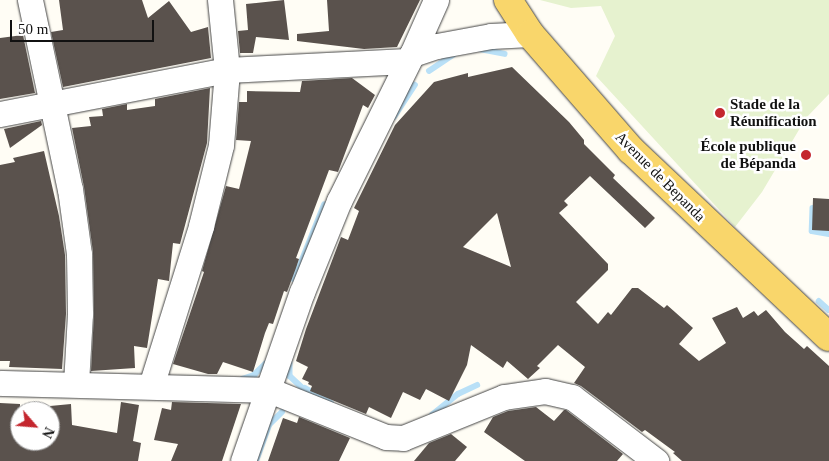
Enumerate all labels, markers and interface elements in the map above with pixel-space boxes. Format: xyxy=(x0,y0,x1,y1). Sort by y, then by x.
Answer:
scale bar xyxy=(12,10,156,42)
text: 50 m xyxy=(18,21,48,37)
place label: Stade de la Réunification xyxy=(730,95,817,130)
marker: Stade de la Réunification xyxy=(714,107,726,119)
street label: Avenue de Bepanda xyxy=(611,128,709,226)
place label: École publique de Bépanda xyxy=(701,137,796,172)
marker: École publique de Bépanda xyxy=(800,149,812,161)
north arrow xyxy=(10,401,60,451)
text: N xyxy=(39,425,57,440)

